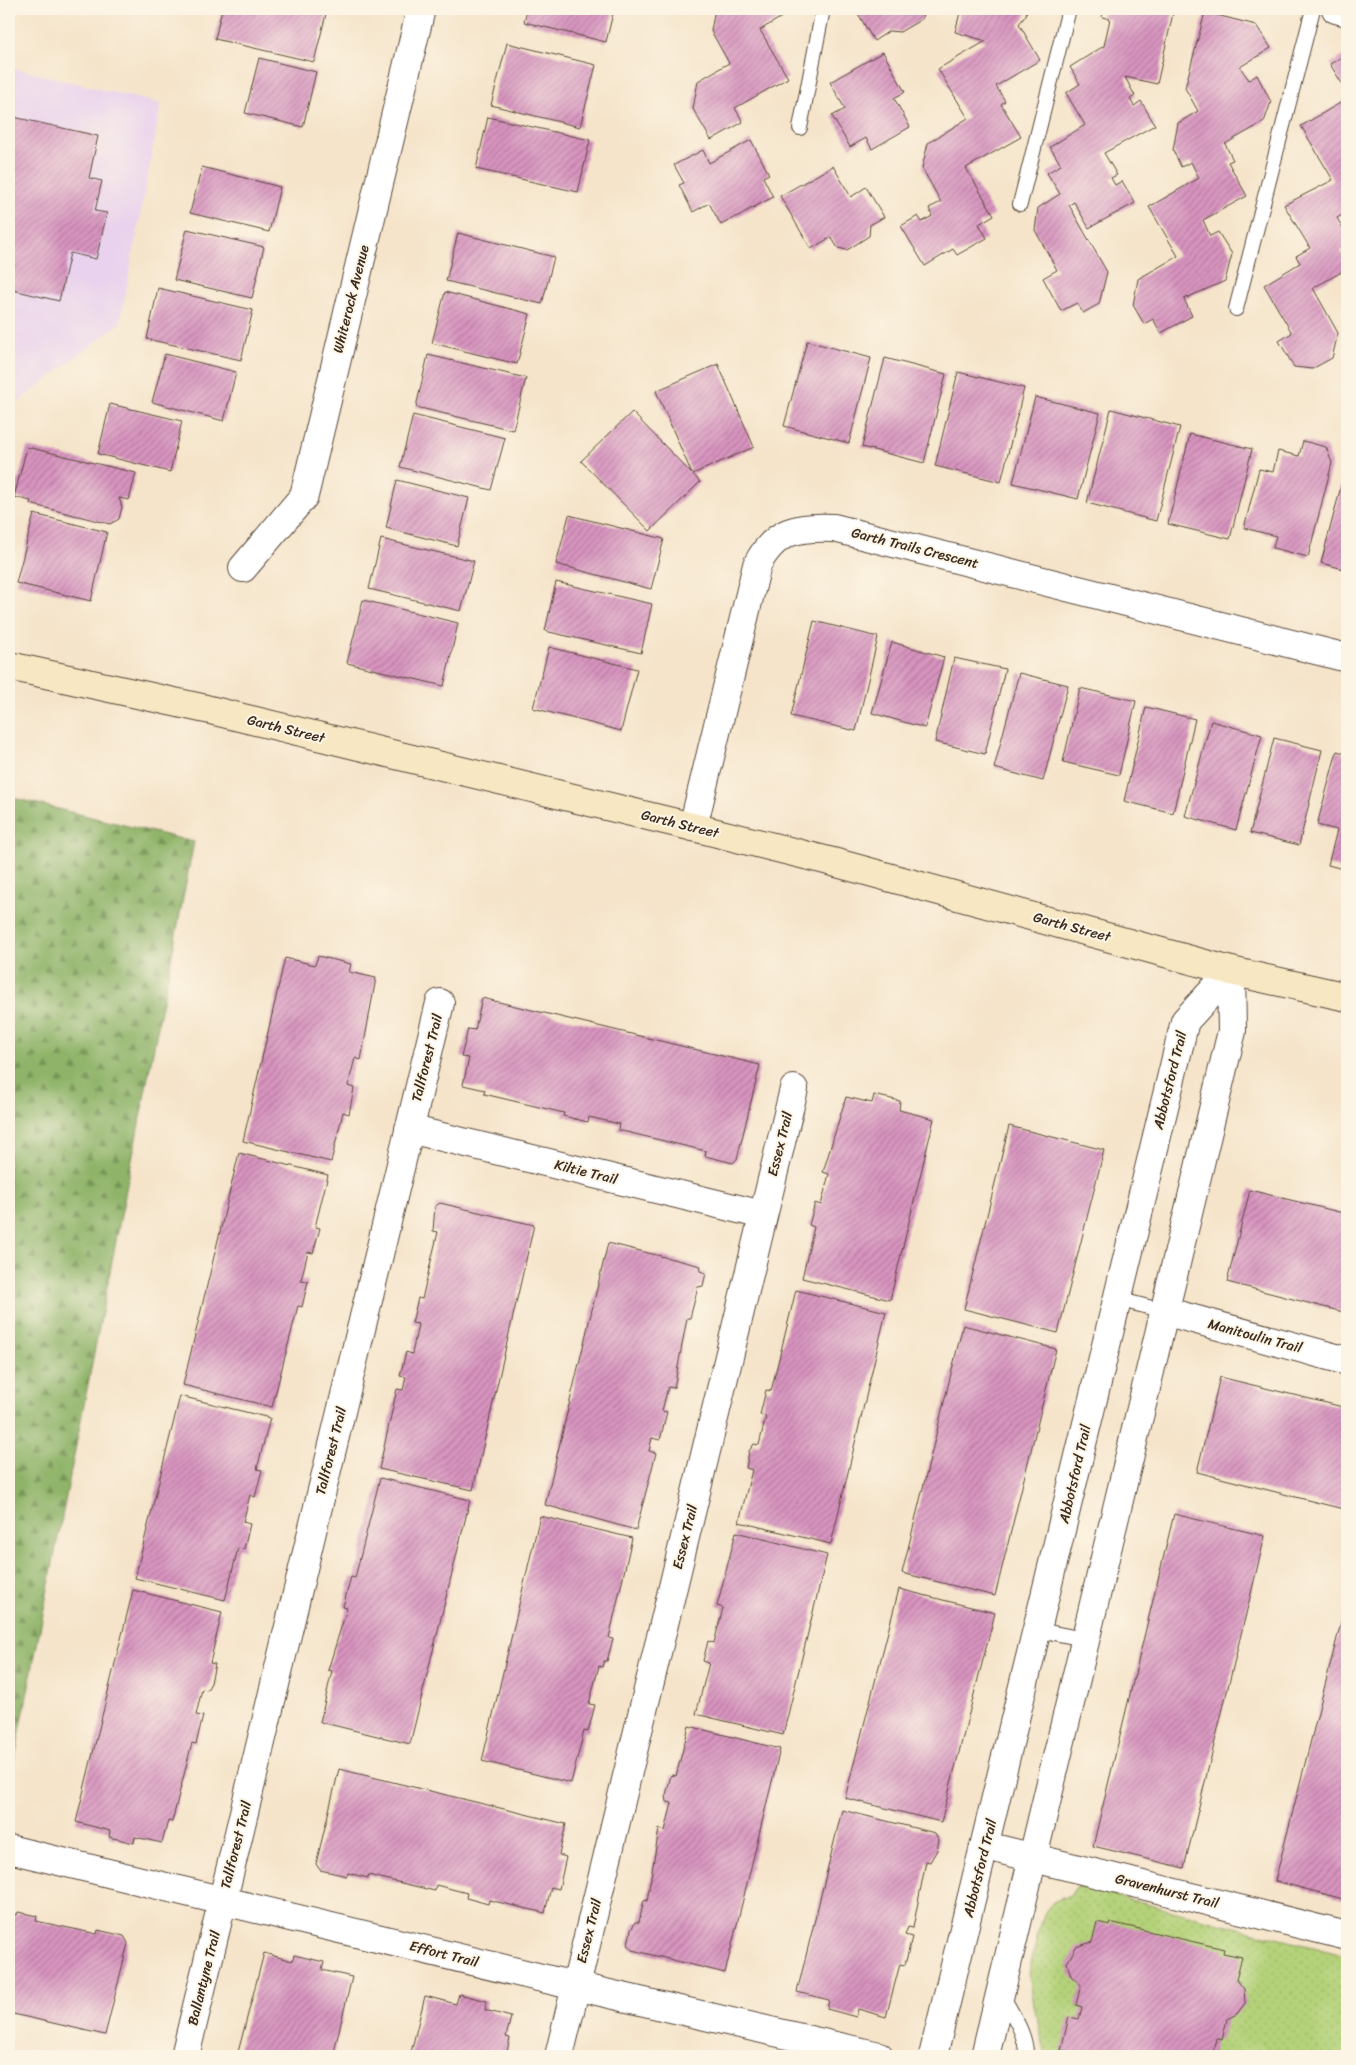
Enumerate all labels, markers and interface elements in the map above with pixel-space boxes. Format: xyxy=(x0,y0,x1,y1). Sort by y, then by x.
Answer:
street label: Whiterock Avenue xyxy=(325,242,377,356)
street label: Garth Trails Crescent xyxy=(849,520,981,576)
street label: Garth Street xyxy=(245,707,329,751)
street label: Garth Street xyxy=(639,802,723,846)
street label: Garth Street xyxy=(1030,905,1115,950)
street label: Tallforest Trail xyxy=(404,1010,450,1105)
street label: Abbotsford Trail xyxy=(1145,1027,1195,1133)
street label: Essex Trail xyxy=(760,1108,800,1179)
street label: Kiltie Trail xyxy=(552,1152,621,1192)
street label: Manitoulin Trail xyxy=(1205,1311,1306,1361)
street label: Tallforest Trail xyxy=(308,1403,354,1498)
street label: Abbotsford Trail xyxy=(1051,1421,1099,1527)
street label: Essex Trail xyxy=(665,1501,705,1572)
street label: Tallforest Trail xyxy=(213,1797,259,1892)
street label: Abbotsford Trail xyxy=(955,1815,1005,1921)
street label: Gravenhurst Trail xyxy=(1113,1866,1222,1916)
street label: Essex Trail xyxy=(569,1895,609,1966)
street label: Ballantyne Trail xyxy=(180,1927,228,2028)
street label: Effort Trail xyxy=(407,1933,482,1975)

